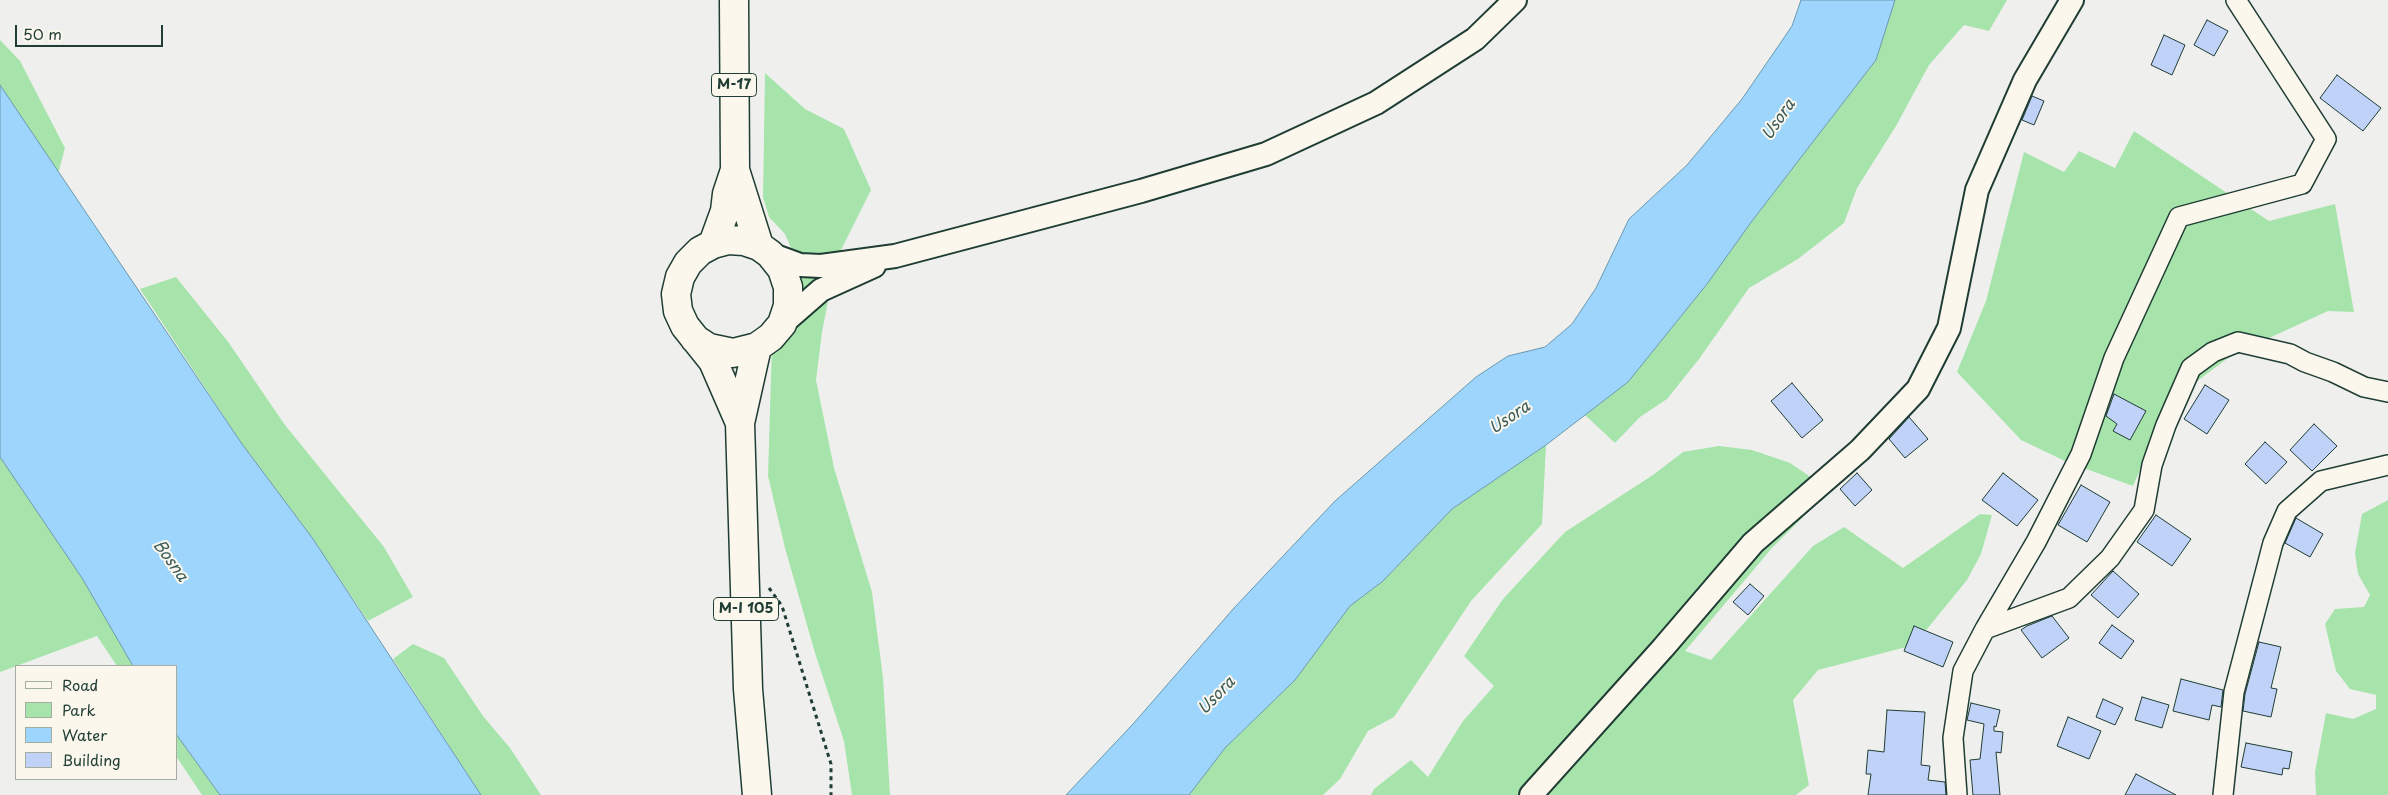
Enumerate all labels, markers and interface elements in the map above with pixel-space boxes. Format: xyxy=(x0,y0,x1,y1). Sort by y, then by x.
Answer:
scale bar xyxy=(18,15,165,47)
text: 50 m xyxy=(23,22,62,45)
road number: M-17 xyxy=(712,74,756,96)
water label: Usora xyxy=(1758,96,1800,144)
water label: Usora xyxy=(1486,397,1534,439)
water label: Bosna xyxy=(148,536,192,586)
road number: M-I 105 xyxy=(714,598,778,620)
legend xyxy=(15,665,178,780)
text: Road xyxy=(62,673,98,696)
water label: Usora xyxy=(1194,673,1240,719)
text: Park xyxy=(62,698,96,721)
text: Water xyxy=(62,723,107,746)
text: Building xyxy=(62,748,121,771)

